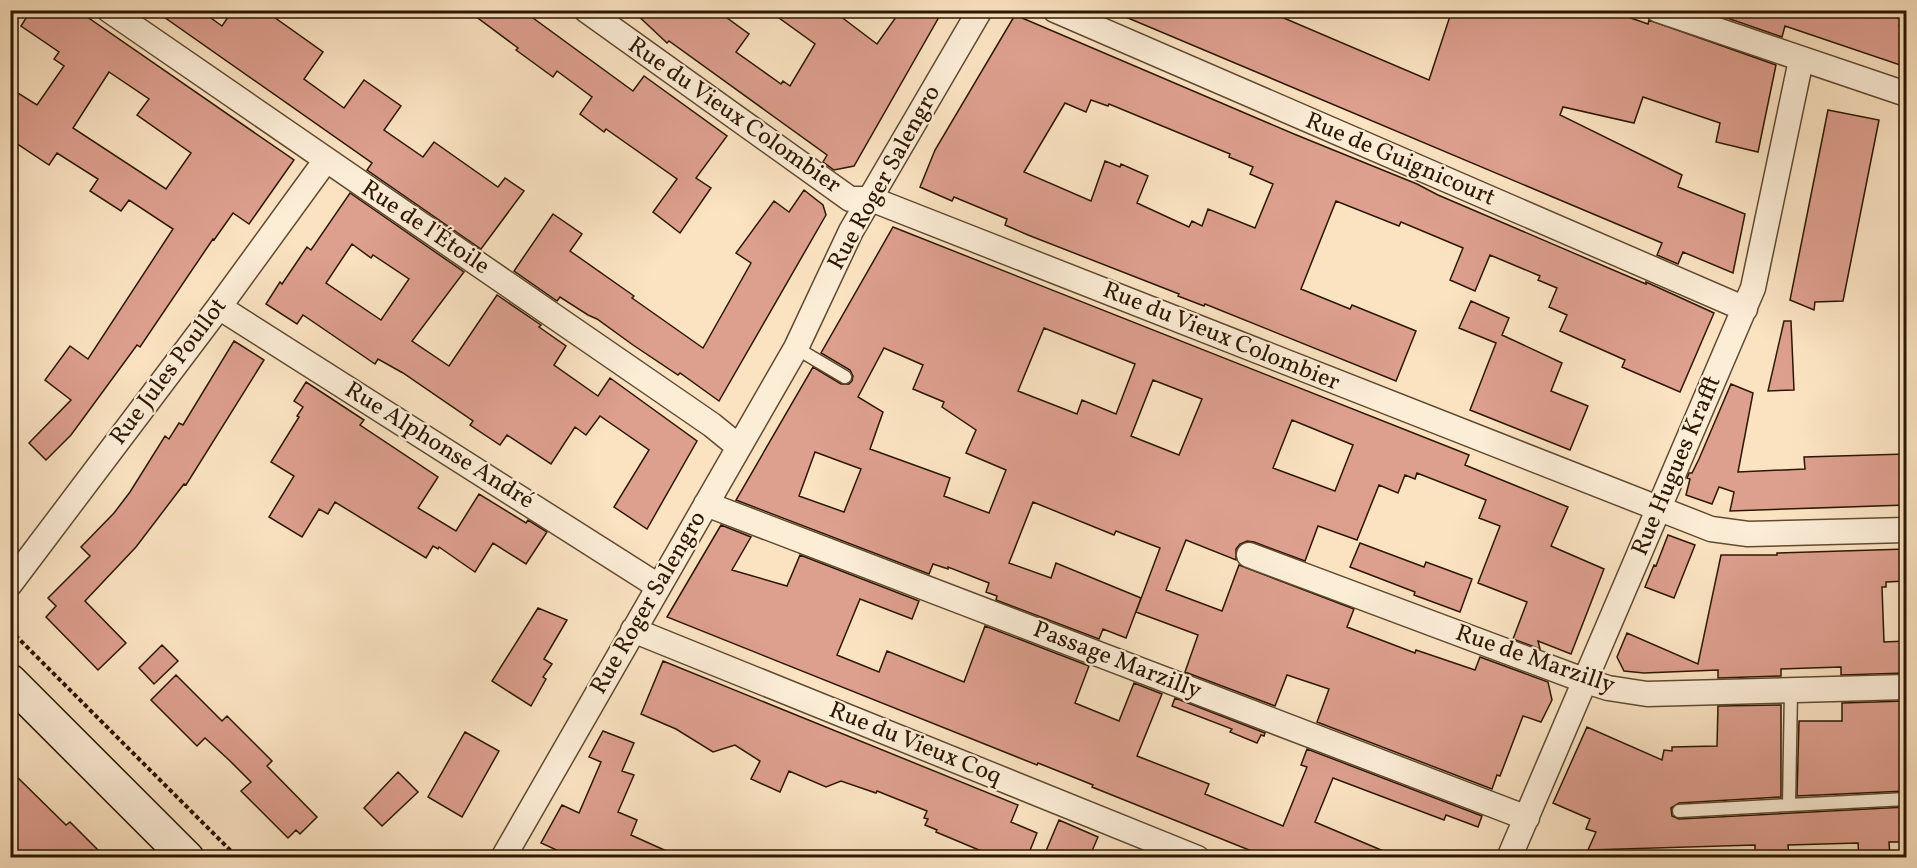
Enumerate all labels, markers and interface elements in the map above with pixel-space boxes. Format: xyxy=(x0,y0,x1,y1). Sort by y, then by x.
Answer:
street label: Rue du Vieux Colombier xyxy=(621,29,847,203)
street label: Rue Roger Salengro xyxy=(820,79,950,277)
street label: Rue de Guignicourt xyxy=(1300,105,1500,215)
street label: Rue de l'Étoile xyxy=(354,172,496,284)
street label: Rue du Vieux Colombier xyxy=(1097,274,1345,400)
street label: Rue Jules Poullot xyxy=(102,291,236,453)
street label: Rue Hugues Krafft xyxy=(1624,371,1730,561)
street label: Rue Alphonse André xyxy=(338,374,540,518)
street label: Rue Roger Salengro xyxy=(583,505,715,701)
street label: Passage Marzilly xyxy=(1028,613,1206,709)
street label: Rue de Marzilly xyxy=(1451,617,1619,703)
street label: Rue du Vieux Coq xyxy=(824,694,1006,794)

